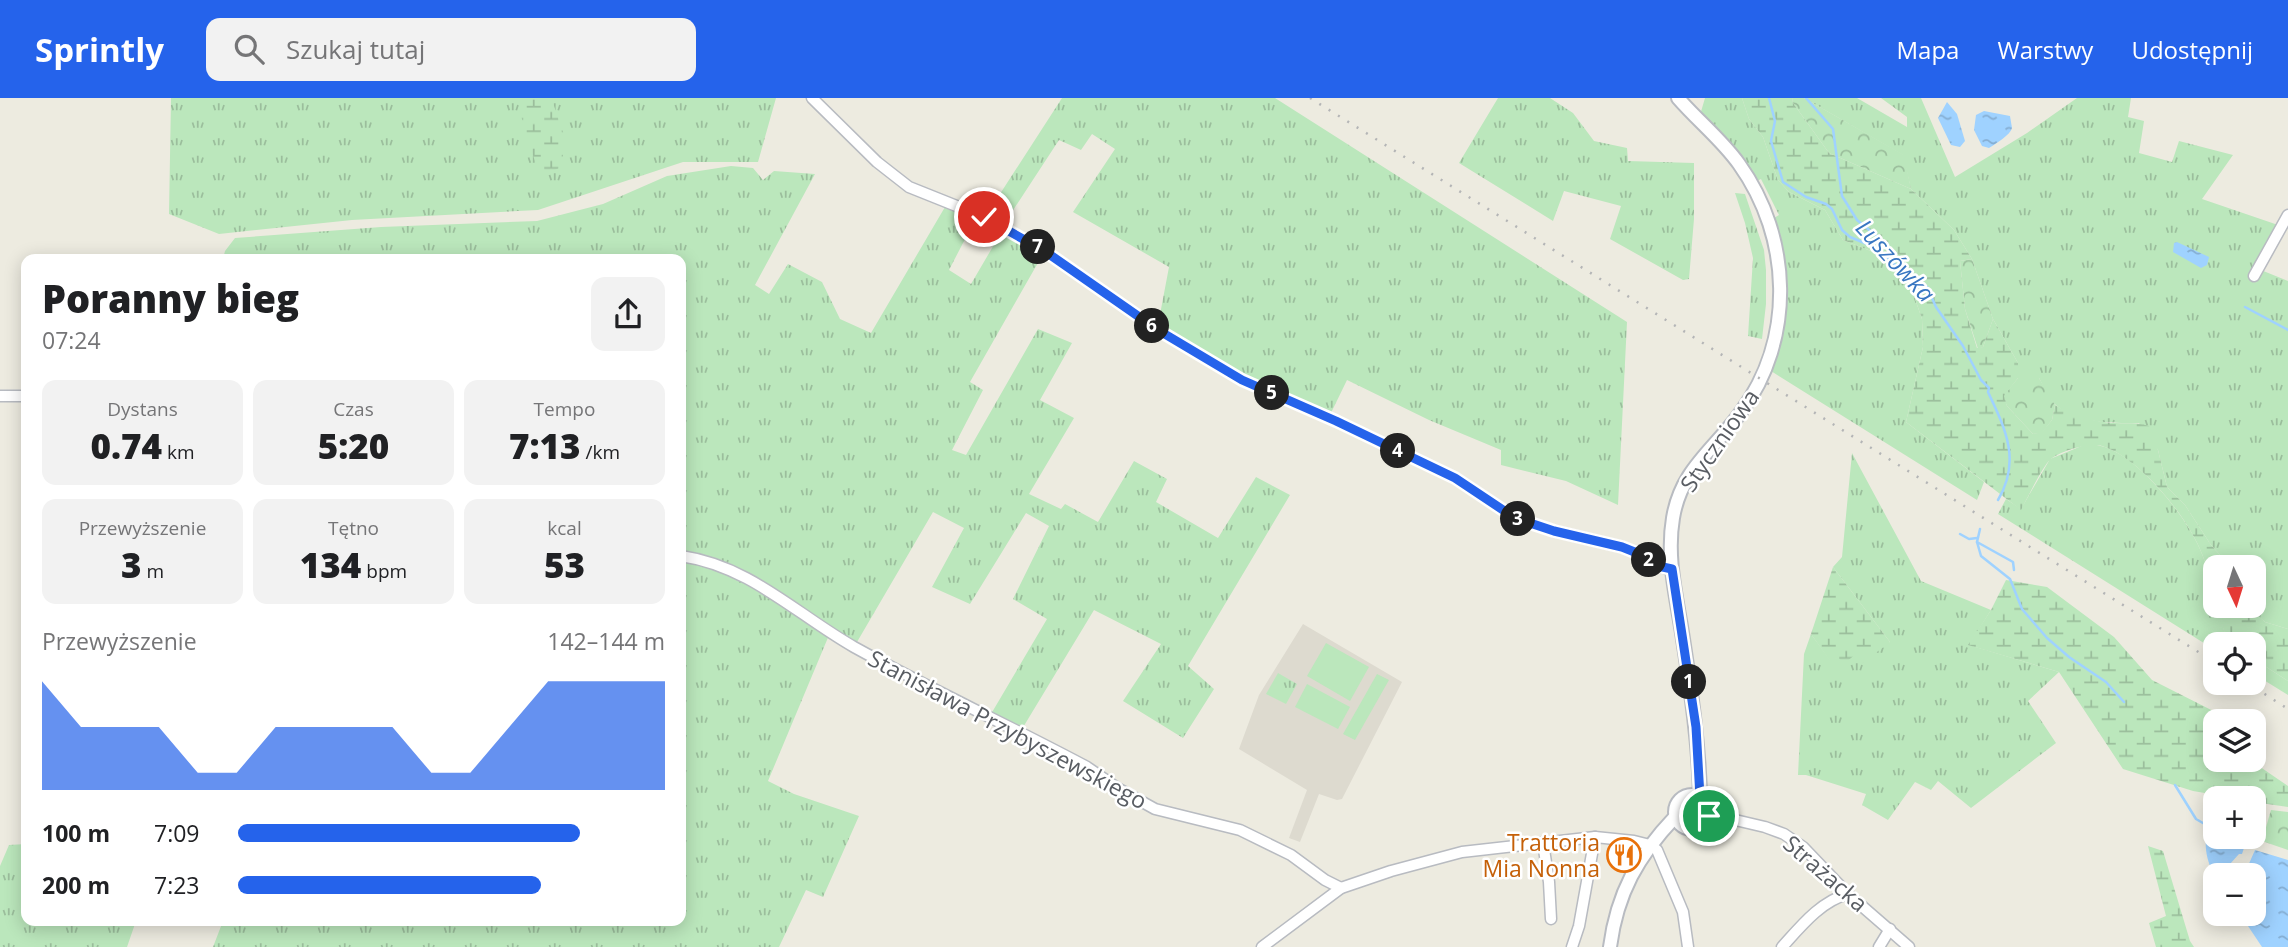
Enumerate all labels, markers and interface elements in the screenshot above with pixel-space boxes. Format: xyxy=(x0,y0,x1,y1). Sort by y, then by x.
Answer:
search box xyxy=(206,18,696,81)
text: Sprintly xyxy=(35,27,164,72)
icon: search xyxy=(230,30,268,68)
text: Szukaj tutaj xyxy=(286,31,425,67)
text: Mapa xyxy=(1897,33,1959,66)
text: Warstwy xyxy=(1997,33,2093,66)
text: Udostępnij xyxy=(2131,33,2253,66)
pin xyxy=(954,187,1014,247)
icon: check xyxy=(965,198,1003,236)
water label: Luszówka xyxy=(1849,211,1943,309)
pin: 7 xyxy=(1020,230,1056,264)
text: 7 xyxy=(1032,233,1043,259)
text: Poranny bieg xyxy=(42,272,299,324)
button: share xyxy=(591,277,665,351)
pin: 6 xyxy=(1134,308,1170,344)
text: 6 xyxy=(1146,312,1157,338)
text: 07:24 xyxy=(42,324,101,356)
pin: 5 xyxy=(1254,376,1290,410)
text: 5 xyxy=(1266,379,1277,405)
street label: Styczniowa xyxy=(1672,382,1766,498)
text: Dystans xyxy=(107,396,178,422)
text: Czas xyxy=(333,396,374,422)
text: Tempo xyxy=(534,396,595,422)
text: 0.74 xyxy=(90,422,162,469)
text: 5:20 xyxy=(318,422,389,469)
text: 7:13 xyxy=(509,422,581,469)
pin: 4 xyxy=(1380,434,1416,468)
text: 4 xyxy=(1392,437,1403,463)
text: km xyxy=(162,439,195,465)
text: /km xyxy=(581,439,620,465)
pin: 3 xyxy=(1500,502,1536,536)
text: 3 xyxy=(1512,505,1523,531)
text: Przewyższenie xyxy=(79,515,206,541)
text: Tętno xyxy=(328,515,379,541)
text: kcal xyxy=(547,515,582,541)
text: 3 xyxy=(121,541,141,588)
text: 134 xyxy=(300,541,361,588)
text: 53 xyxy=(544,541,585,588)
pin: 2 xyxy=(1632,542,1666,578)
text: 2 xyxy=(1643,546,1654,572)
north arrow xyxy=(2203,555,2266,618)
map controls xyxy=(2203,555,2266,926)
text: m xyxy=(141,558,164,584)
text: bpm xyxy=(361,558,407,584)
text: Przewyższenie xyxy=(42,625,197,657)
text: 142–144 m xyxy=(547,625,665,657)
button: locate xyxy=(2203,632,2266,695)
street label: Stanisława Przybyszewskiego xyxy=(863,642,1153,816)
pin: 1 xyxy=(1672,664,1706,700)
text: 1 xyxy=(1683,668,1694,694)
button: layers xyxy=(2203,709,2266,772)
pin xyxy=(1679,786,1739,846)
button: + xyxy=(2203,786,2266,849)
icon: arrive xyxy=(1690,797,1728,835)
text: 100 m xyxy=(42,817,110,849)
text: 7:09 xyxy=(154,817,200,849)
place label: Trattoria Mia Nonna xyxy=(1483,826,1600,884)
street label: Strażacka xyxy=(1777,827,1875,919)
restaurant icon: Trattoria Mia Nonna xyxy=(1605,836,1643,874)
button: − xyxy=(2203,863,2266,926)
text: 200 m xyxy=(42,869,110,901)
text: 7:23 xyxy=(154,869,200,901)

